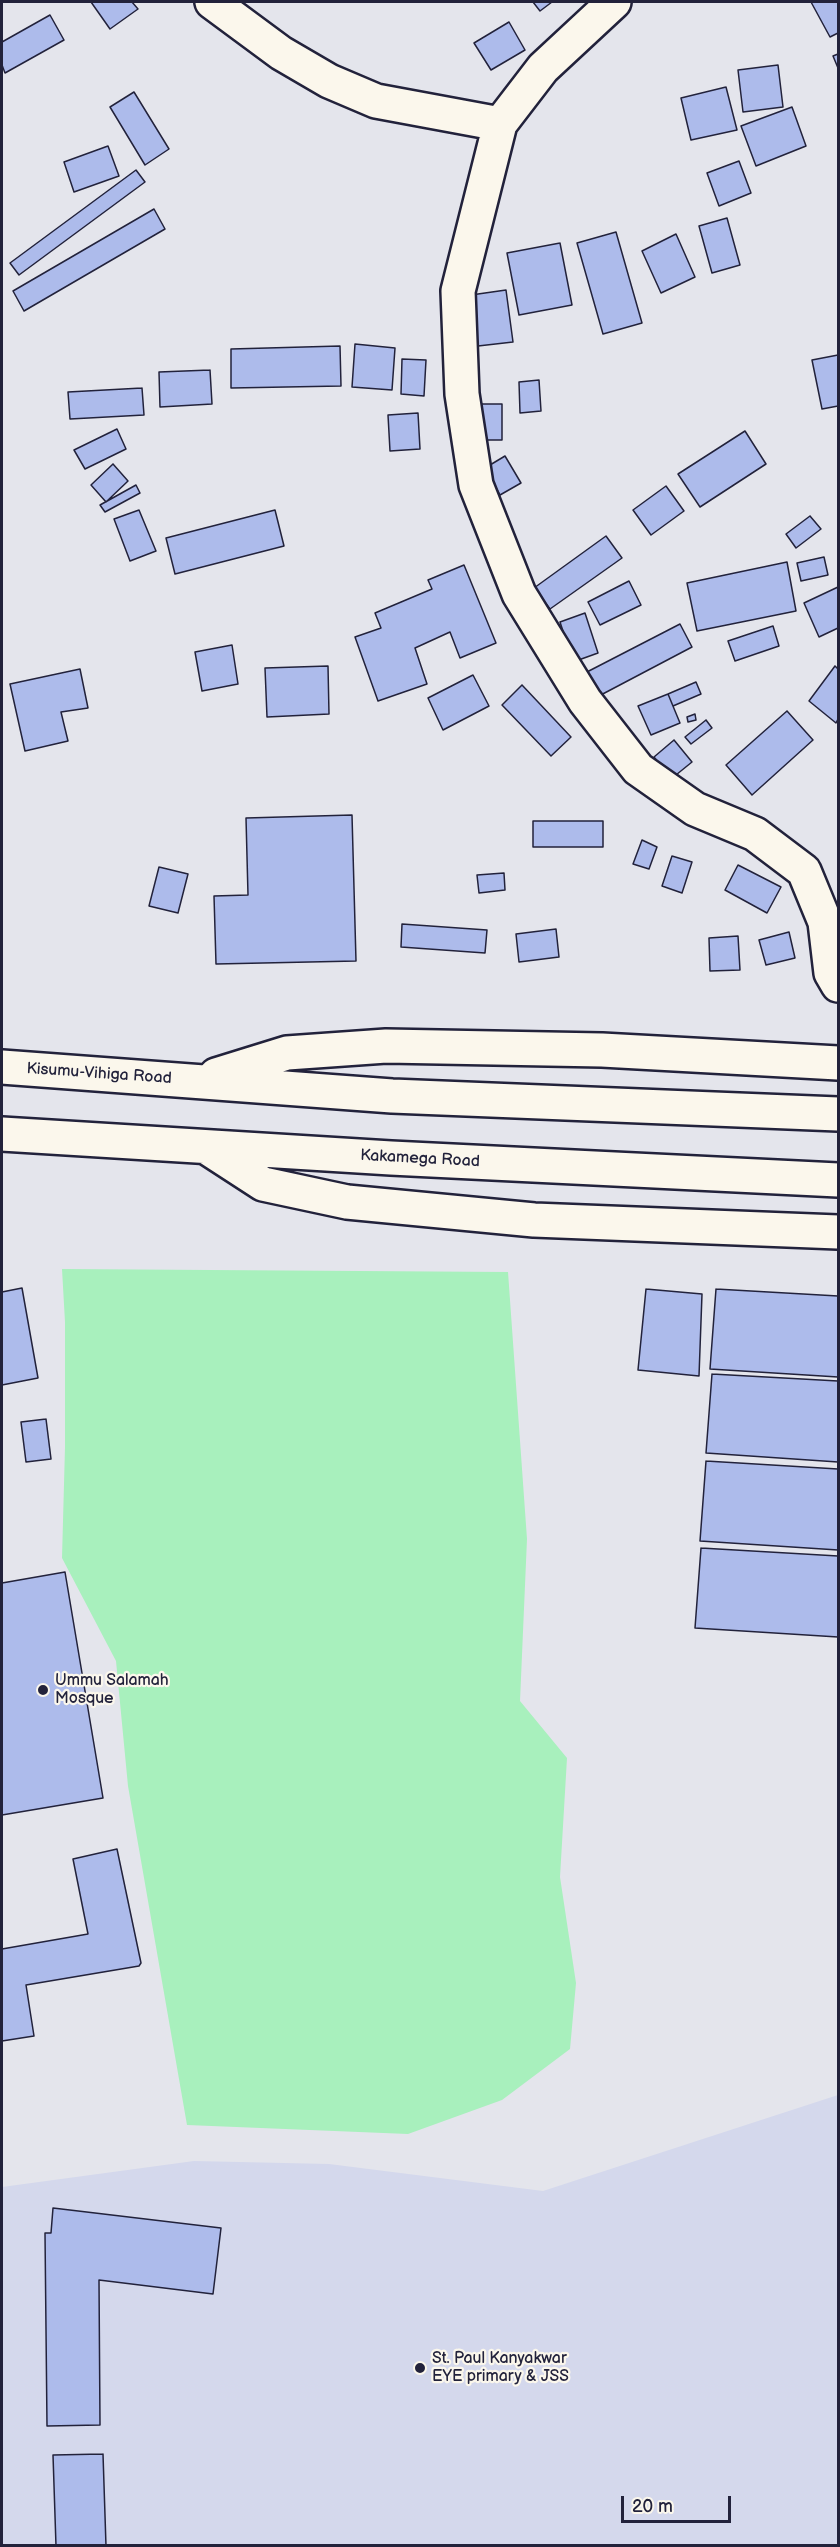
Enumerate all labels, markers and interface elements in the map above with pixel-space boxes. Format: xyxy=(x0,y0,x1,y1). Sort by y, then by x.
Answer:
street label: Kisumu-Vihiga Road xyxy=(26,1059,172,1089)
street label: Kakamega Road xyxy=(360,1146,480,1172)
place label: Ummu Salamah Mosque xyxy=(55,1671,169,1709)
marker: Ummu Salamah Mosque xyxy=(36,1683,50,1697)
place label: St. Paul Kanyakwar EYE primary & JSS xyxy=(432,2349,569,2387)
marker: St. Paul Kanyakwar EYE primary & JSS xyxy=(413,2361,427,2375)
scale bar xyxy=(624,2484,734,2522)
text: 20 m xyxy=(632,2496,673,2517)

